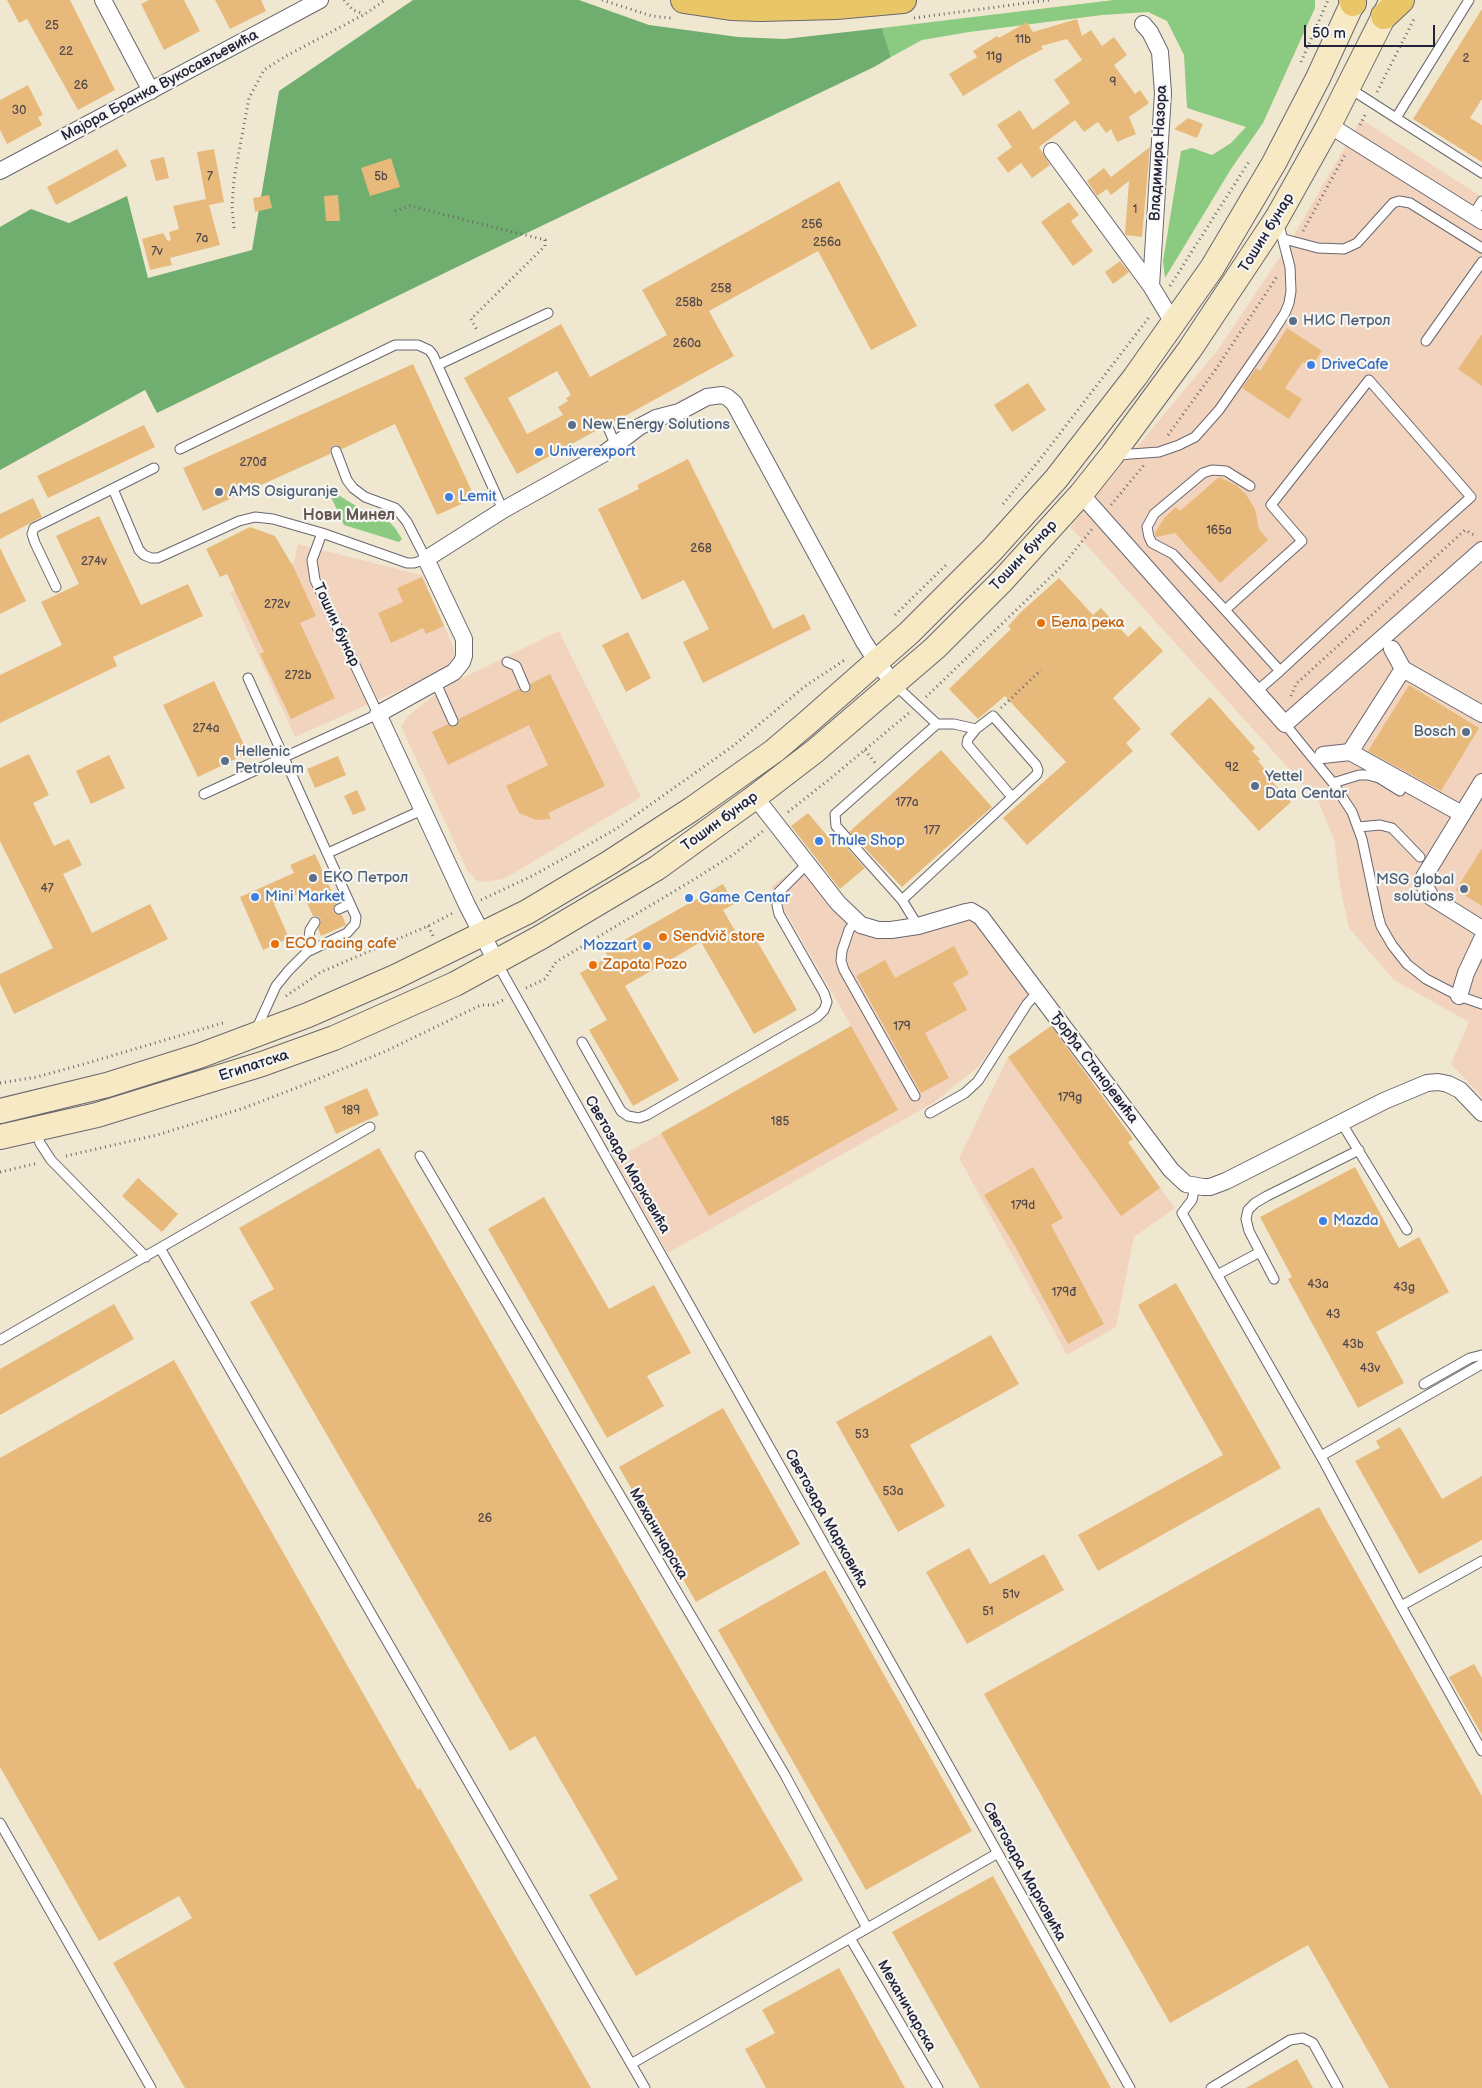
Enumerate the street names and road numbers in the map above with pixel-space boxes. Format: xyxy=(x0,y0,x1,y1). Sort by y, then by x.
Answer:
street label: Мајора Бранка Вукосављевића xyxy=(59,26,261,146)
street label: Владимира Назора xyxy=(1146,84,1172,222)
street label: Тошин бунар xyxy=(1236,190,1298,276)
street label: Тошин бунар xyxy=(987,517,1061,595)
street label: Тошин бунар xyxy=(309,580,363,670)
street label: Тошин бунар xyxy=(678,788,762,856)
street label: Ђорђа Станојевића xyxy=(1046,1009,1142,1127)
street label: Египатска xyxy=(217,1046,291,1086)
street label: Светозара Марковића xyxy=(580,1093,674,1237)
street label: Светозара Марковића xyxy=(780,1446,872,1592)
street label: Механичарска xyxy=(625,1485,691,1583)
street label: Светозара Марковића xyxy=(978,1799,1070,1945)
street label: Механичарска xyxy=(873,1957,939,2055)

